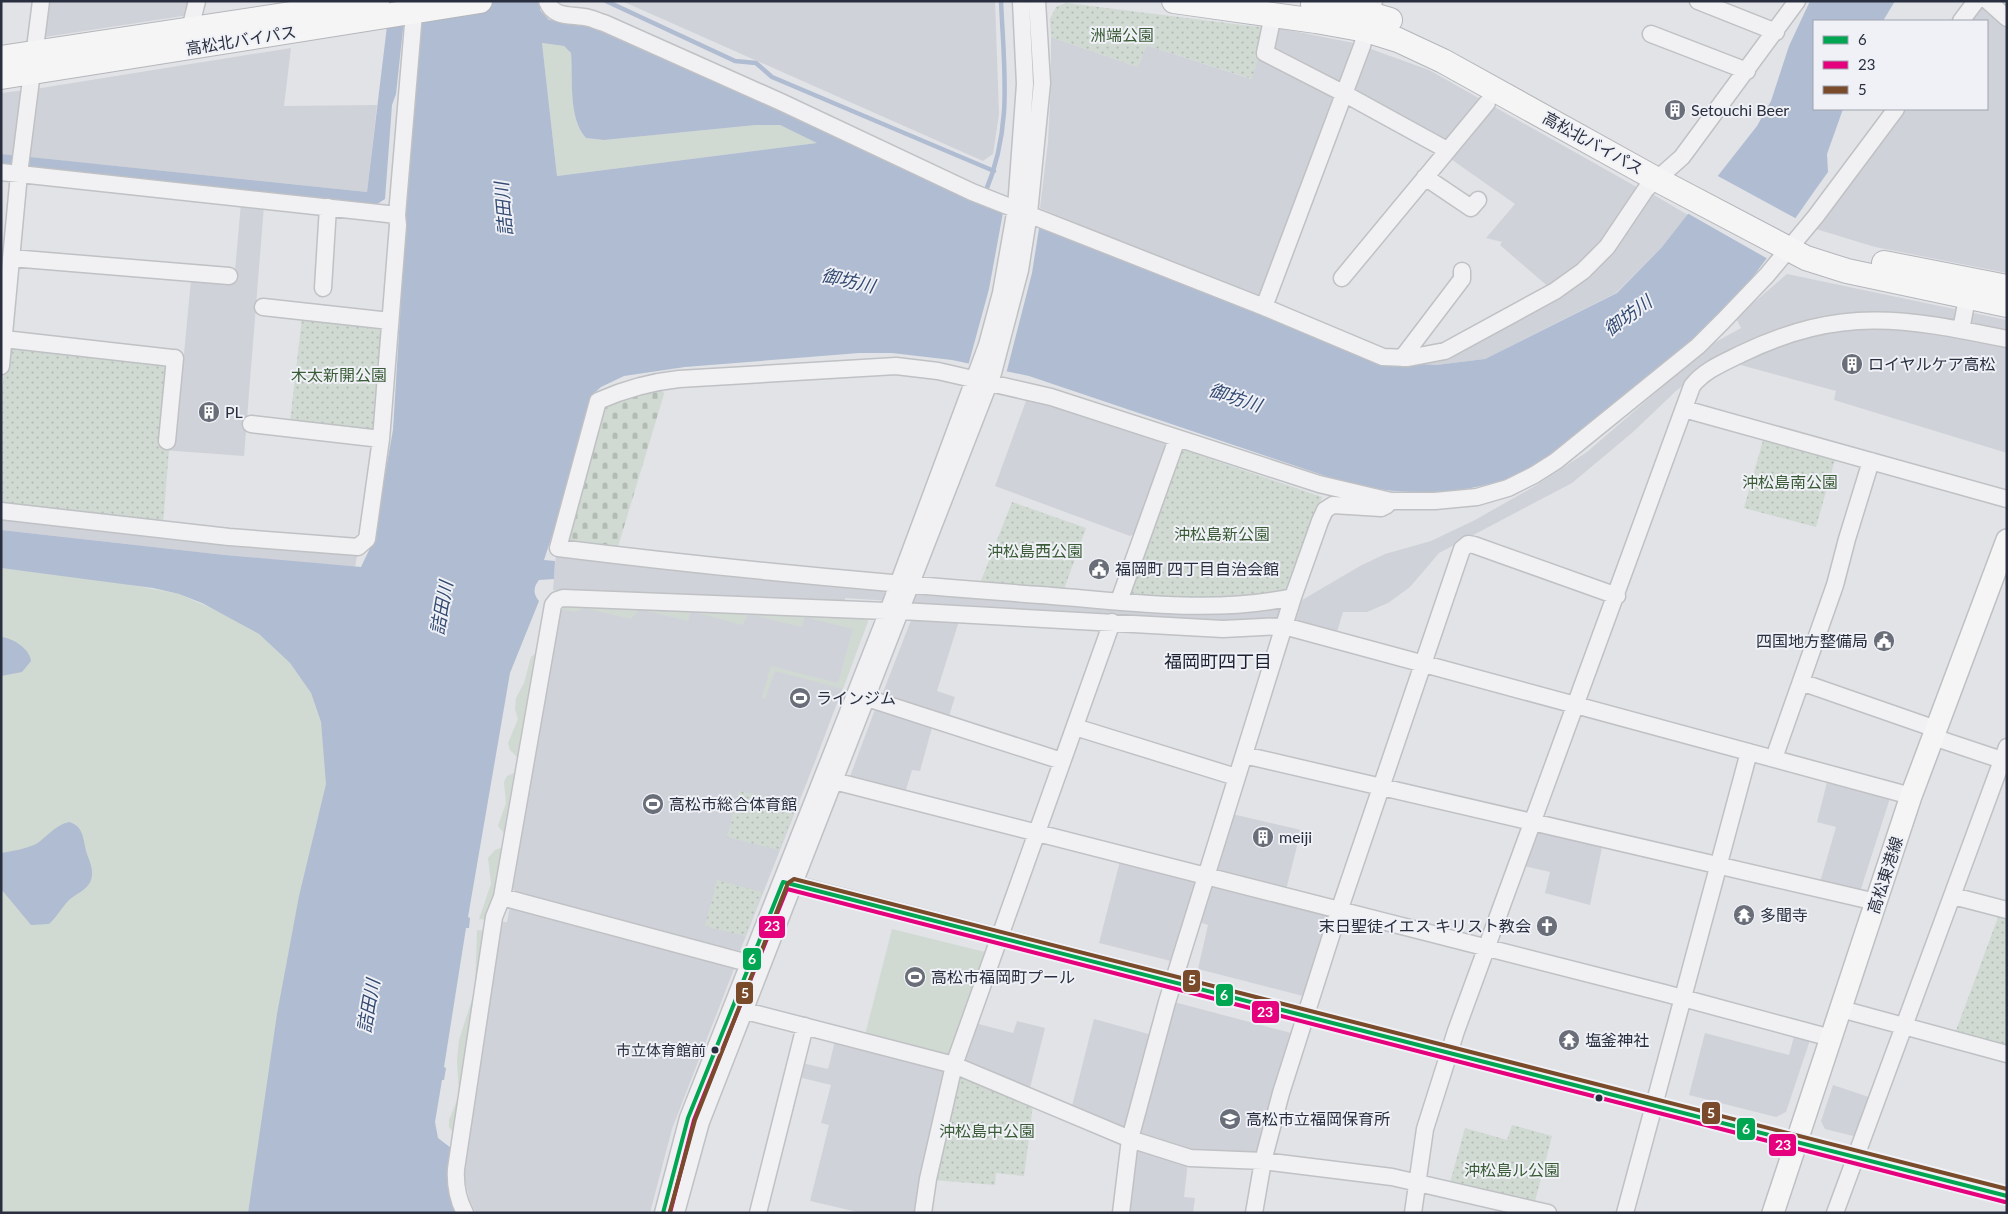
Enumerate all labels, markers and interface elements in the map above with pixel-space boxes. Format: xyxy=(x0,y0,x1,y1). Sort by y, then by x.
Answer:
legend xyxy=(1813,20,1988,110)
street label: 高松北バイパス xyxy=(184,21,298,58)
park label: 洲端公園 xyxy=(1090,25,1154,44)
text: 6 xyxy=(1858,30,1867,48)
text: 23 xyxy=(1858,55,1875,73)
text: 5 xyxy=(1858,80,1867,98)
building icon: Setouchi Beer xyxy=(1663,98,1687,122)
place label: Setouchi Beer xyxy=(1691,100,1789,119)
street label: 高松北バイパス xyxy=(1540,107,1647,178)
water label: 詰田川 xyxy=(490,179,516,237)
water label: 御坊川 xyxy=(819,263,879,297)
water label: 御坊川 xyxy=(1599,289,1657,340)
building icon: ロイヤルケア高松 xyxy=(1840,352,1864,376)
place label: ロイヤルケア高松 xyxy=(1868,354,1996,373)
park label: 木太新開公園 xyxy=(291,365,387,384)
water label: 御坊川 xyxy=(1206,378,1266,416)
building icon: PL xyxy=(197,400,221,424)
place label: PL xyxy=(225,402,243,421)
park label: 沖松島南公園 xyxy=(1742,472,1838,491)
park label: 沖松島新公園 xyxy=(1174,524,1270,543)
park label: 沖松島西公園 xyxy=(987,541,1083,560)
public building icon: 福岡町 四丁目自治会館 xyxy=(1087,557,1111,581)
place label: 福岡町 四丁目自治会館 xyxy=(1115,559,1279,578)
water label: 詰田川 xyxy=(425,577,457,636)
public building icon: 四国地方整備局 xyxy=(1872,629,1896,653)
place label: 四国地方整備局 xyxy=(1756,631,1868,650)
district label: 福岡町四丁目 xyxy=(1164,650,1272,672)
sports icon: ラインジム xyxy=(788,686,812,710)
place label: ラインジム xyxy=(816,688,896,707)
sports icon: 高松市総合体育館 xyxy=(641,792,665,816)
place label: 高松市総合体育館 xyxy=(669,794,797,813)
building icon: meiji xyxy=(1251,825,1275,849)
place label: meiji xyxy=(1279,827,1312,846)
street label: 高松東港線 xyxy=(1863,834,1906,916)
temple icon: 多聞寺 xyxy=(1732,903,1756,927)
place label: 多聞寺 xyxy=(1760,905,1808,924)
church icon: 末日聖徒イエス キリスト教会 xyxy=(1535,914,1559,938)
line badge: 23 xyxy=(758,915,786,939)
place label: 末日聖徒イエス キリスト教会 xyxy=(1319,916,1531,935)
text: 23 xyxy=(764,917,780,934)
line badge: 6 xyxy=(742,947,762,971)
text: 6 xyxy=(748,950,756,967)
sports icon: 高松市福岡町プール xyxy=(903,965,927,989)
place label: 高松市福岡町プール xyxy=(931,967,1075,986)
line badge: 5 xyxy=(1182,969,1201,993)
text: 5 xyxy=(1188,971,1196,988)
water label: 詰田川 xyxy=(352,975,384,1034)
line badge: 5 xyxy=(735,981,754,1005)
line badge: 6 xyxy=(1215,983,1234,1007)
text: 5 xyxy=(741,984,749,1001)
text: 6 xyxy=(1220,986,1228,1003)
line badge: 23 xyxy=(1251,1000,1280,1024)
text: 23 xyxy=(1257,1003,1273,1020)
temple icon: 塩釜神社 xyxy=(1557,1028,1581,1052)
place label: 塩釜神社 xyxy=(1585,1030,1649,1049)
place label: 市立体育館前 xyxy=(616,1041,706,1059)
marker: 市立体育館前 xyxy=(710,1045,720,1055)
unlabelled marker xyxy=(1594,1093,1604,1103)
line badge: 5 xyxy=(1701,1101,1721,1125)
text: 5 xyxy=(1707,1104,1715,1121)
school or university icon: 高松市立福岡保育所 xyxy=(1218,1107,1242,1131)
place label: 高松市立福岡保育所 xyxy=(1246,1109,1390,1128)
line badge: 6 xyxy=(1736,1117,1756,1141)
text: 6 xyxy=(1742,1120,1750,1137)
park label: 沖松島中公園 xyxy=(939,1121,1035,1140)
line badge: 23 xyxy=(1768,1133,1797,1157)
text: 23 xyxy=(1775,1136,1791,1153)
park label: 沖松島ル公園 xyxy=(1464,1160,1560,1179)

